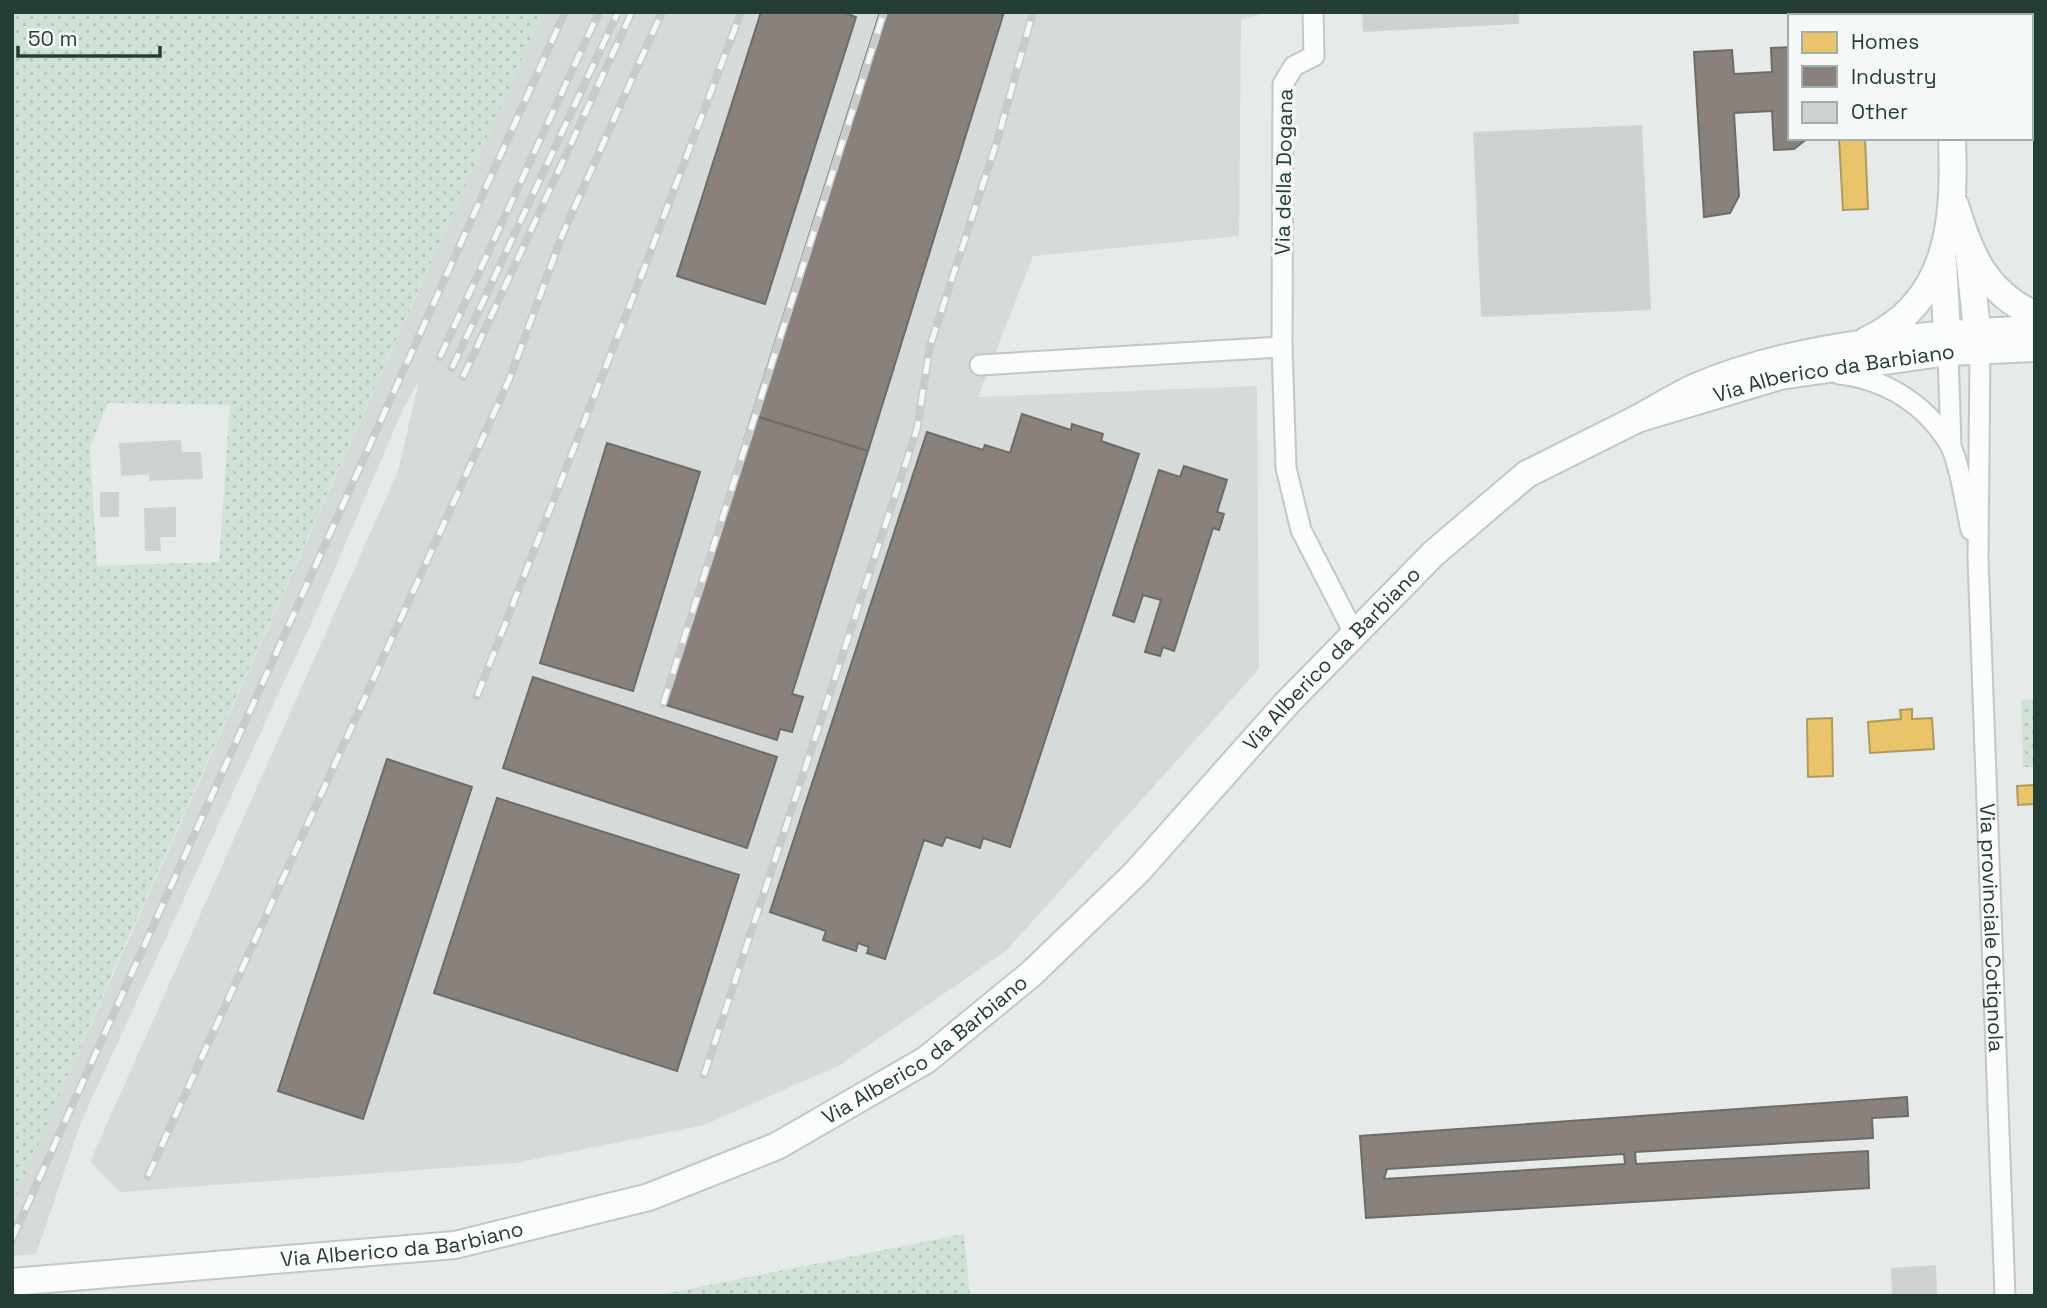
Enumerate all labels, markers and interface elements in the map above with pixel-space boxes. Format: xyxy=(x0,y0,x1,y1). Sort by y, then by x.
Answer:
scale bar xyxy=(18,14,159,58)
legend xyxy=(1788,14,2033,140)
text: 50 m xyxy=(28,25,78,52)
text: Homes xyxy=(1851,28,1919,55)
text: Industry xyxy=(1851,63,1937,90)
street label: Via della Dogana xyxy=(1269,88,1298,256)
text: Other xyxy=(1851,98,1908,125)
street label: Via Alberico da Barbiano xyxy=(1710,338,1955,408)
street label: Via Alberico da Barbiano xyxy=(1237,561,1426,756)
street label: Via provinciale Cotignola xyxy=(1974,803,2010,1053)
street label: Via Alberico da Barbiano xyxy=(817,968,1033,1130)
street label: Via Alberico da Barbiano xyxy=(279,1215,526,1273)

